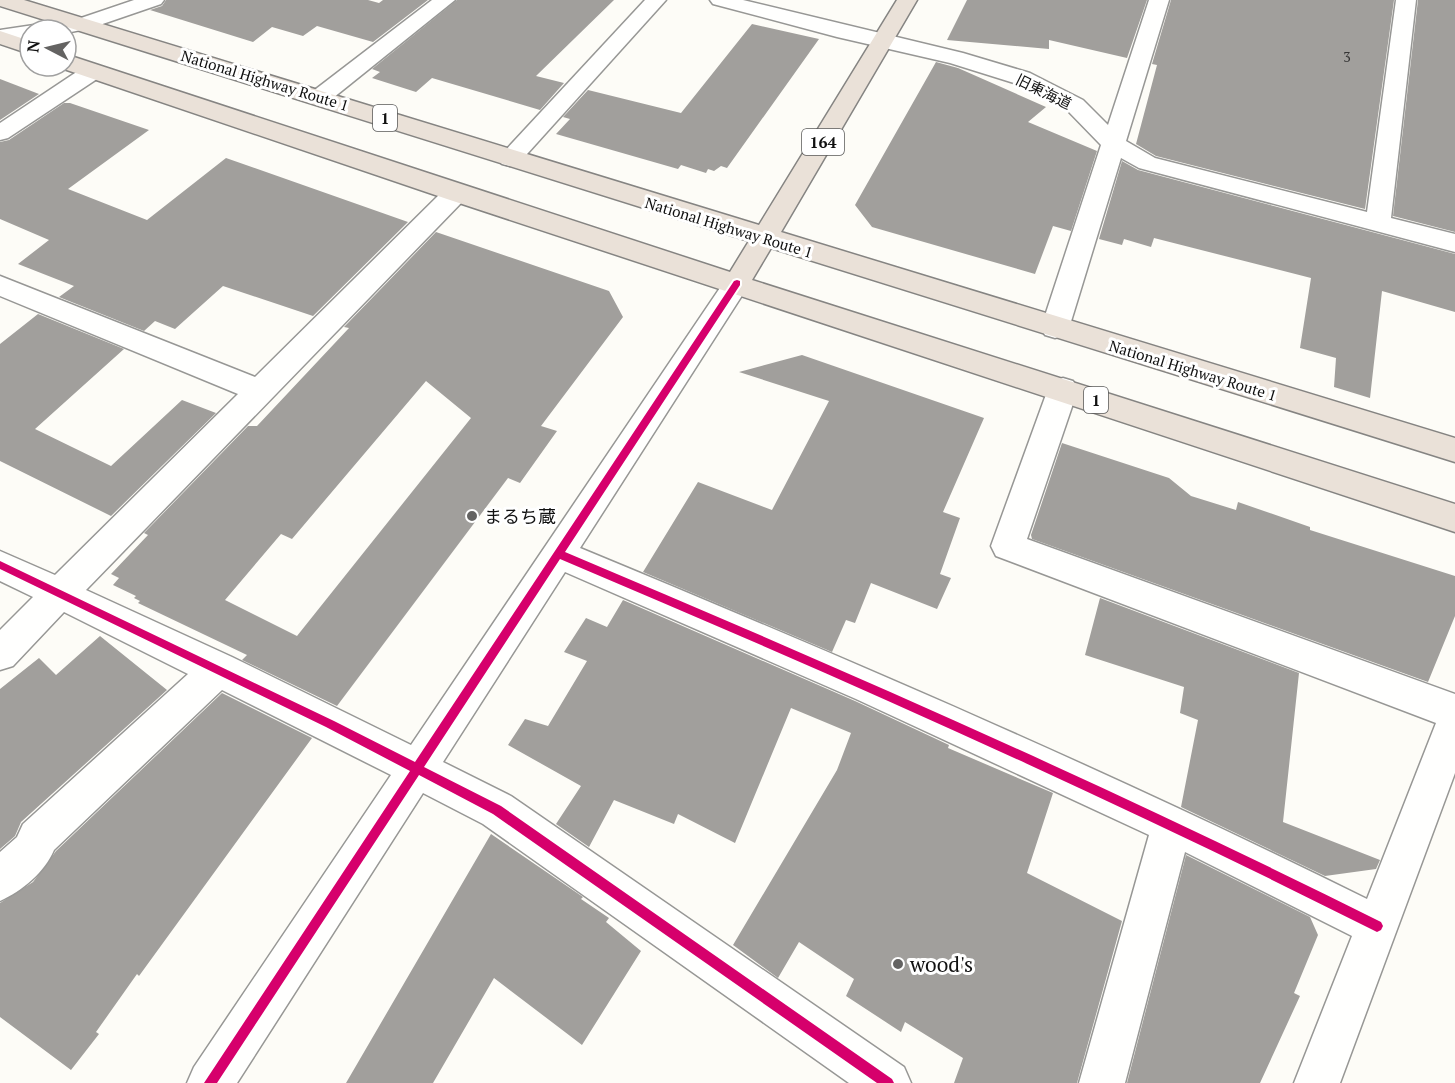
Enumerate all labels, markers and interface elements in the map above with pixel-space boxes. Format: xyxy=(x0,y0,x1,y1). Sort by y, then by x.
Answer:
north arrow xyxy=(18,18,78,78)
text: N xyxy=(21,39,45,54)
street label: National Highway Route 1 xyxy=(179,45,351,115)
house number: 3 xyxy=(1343,47,1351,66)
street label: 旧東海道 xyxy=(1013,69,1075,113)
road number: 1 xyxy=(373,105,397,131)
road number: 164 xyxy=(802,129,844,155)
street label: National Highway Route 1 xyxy=(643,192,815,262)
street label: National Highway Route 1 xyxy=(1107,335,1279,405)
road number: 1 xyxy=(1084,387,1108,413)
place label: まるち蔵 xyxy=(484,504,556,528)
marker: まるち蔵 xyxy=(465,509,479,523)
place label: wood's xyxy=(909,950,973,978)
marker: wood's xyxy=(891,957,905,971)

